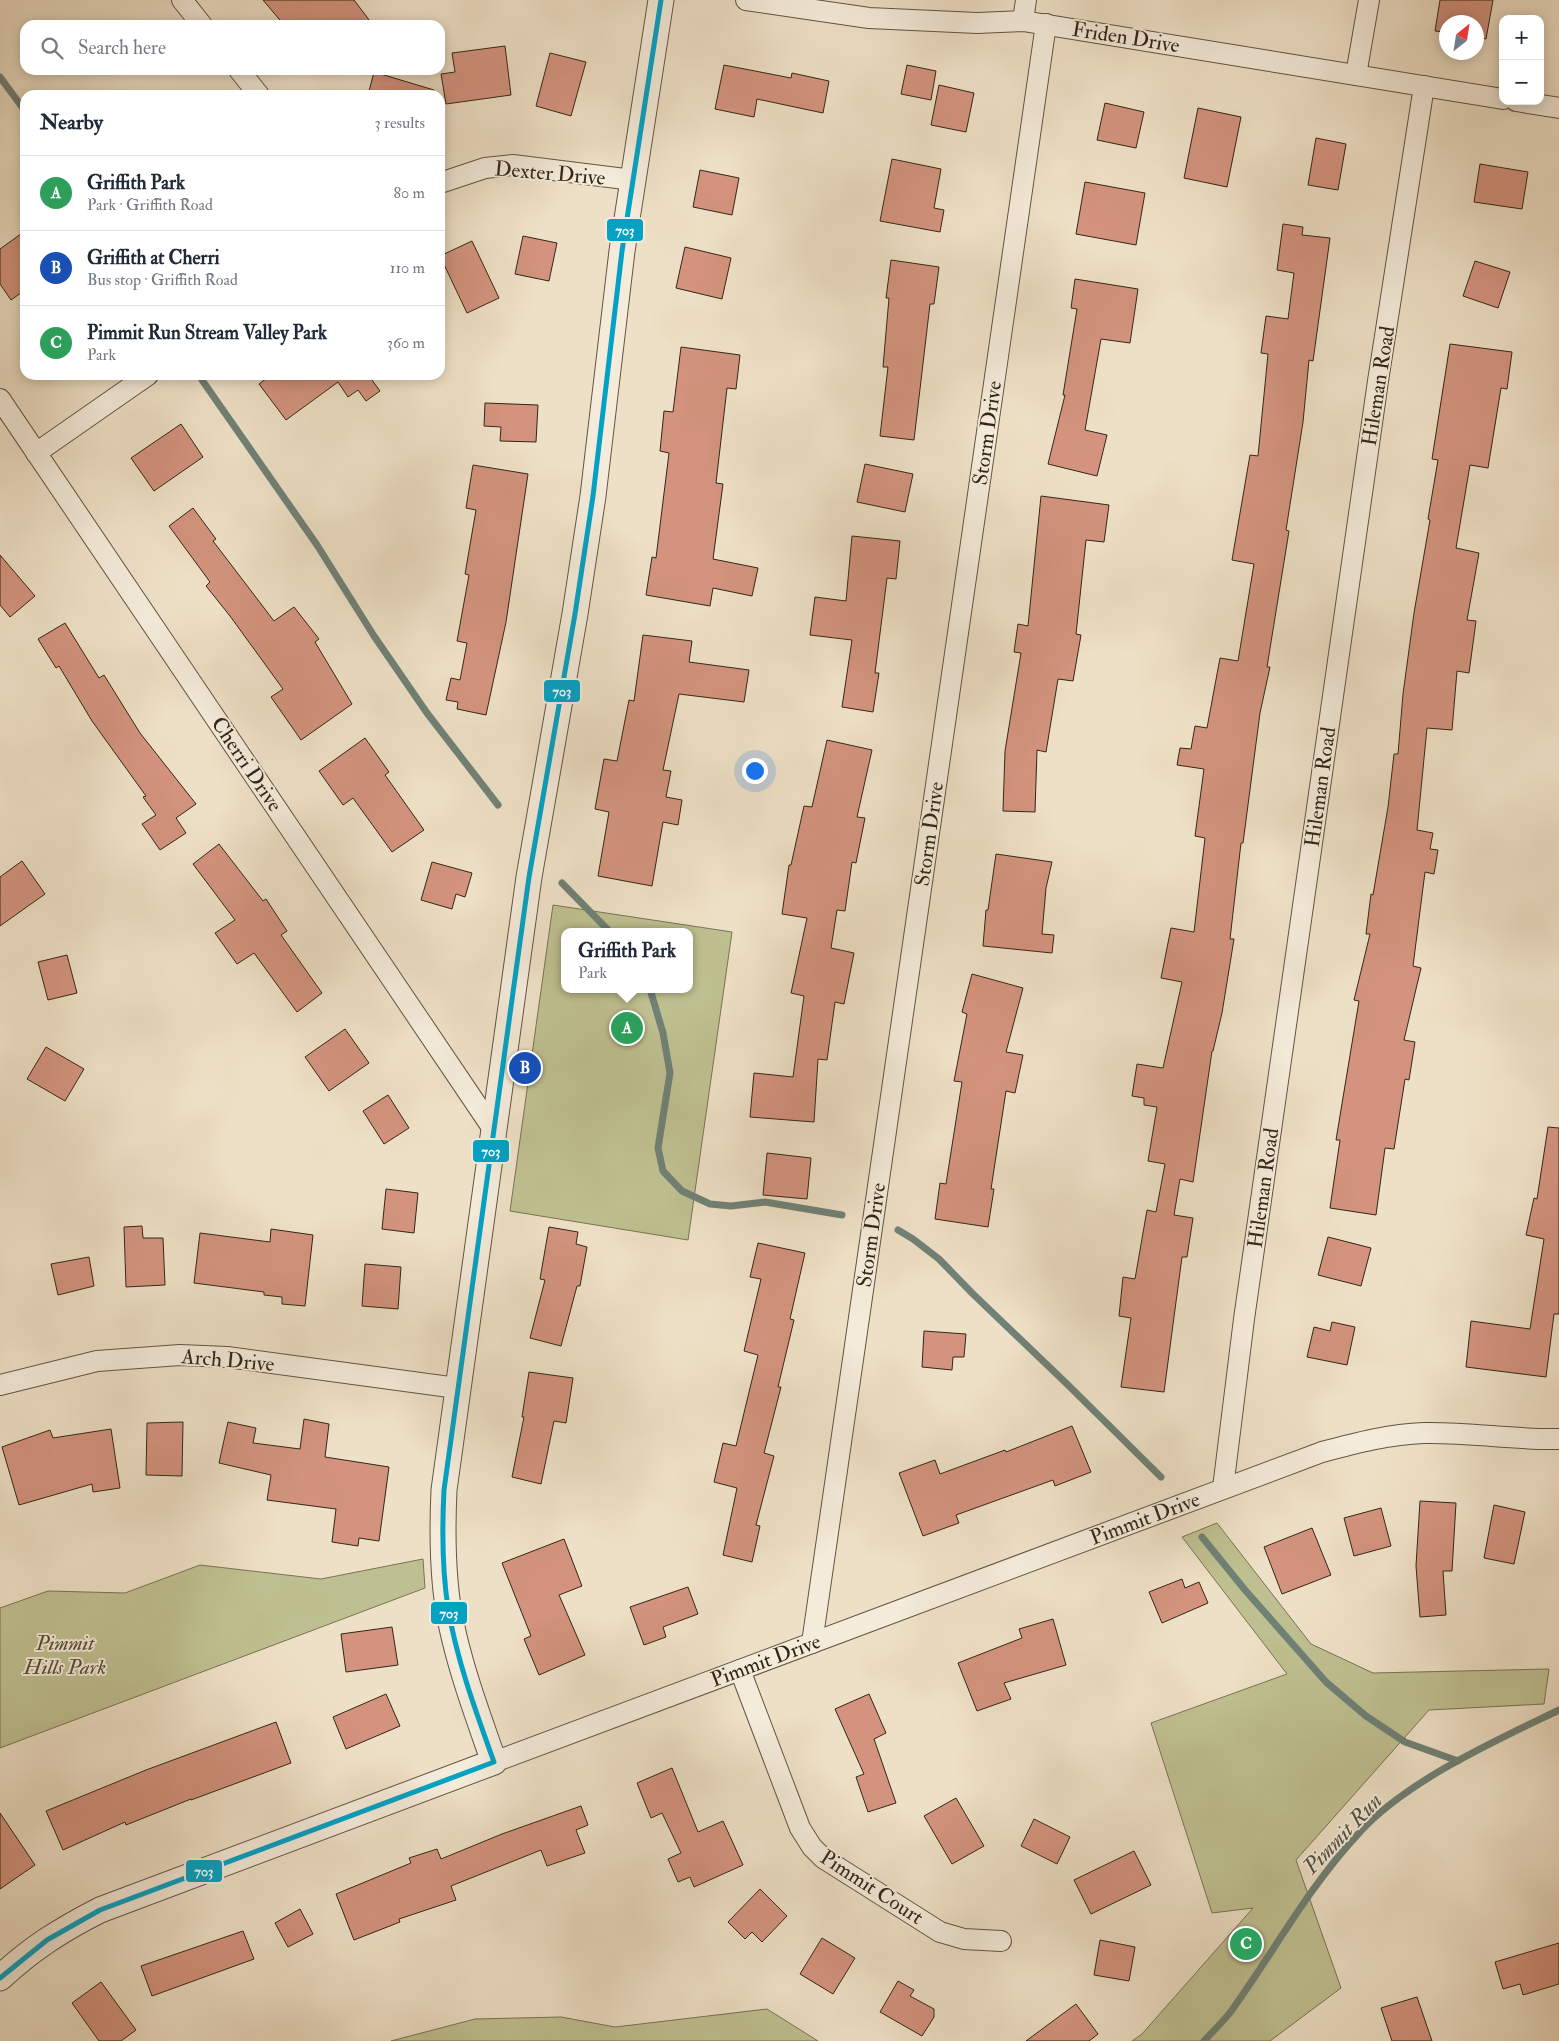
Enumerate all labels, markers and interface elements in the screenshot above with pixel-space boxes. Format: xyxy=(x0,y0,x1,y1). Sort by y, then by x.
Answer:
north arrow xyxy=(1439,15,1484,60)
map controls xyxy=(1499,15,1544,105)
button: + xyxy=(1499,15,1544,60)
street label: Friden Drive xyxy=(1070,16,1182,59)
search box xyxy=(20,20,445,75)
icon: search xyxy=(38,34,66,62)
text: Search here xyxy=(78,36,166,60)
button: − xyxy=(1499,60,1544,105)
text: Nearby xyxy=(40,109,103,136)
text: 3 results xyxy=(374,113,425,133)
street label: Dexter Drive xyxy=(493,155,607,192)
text: Griffith Park xyxy=(87,171,185,195)
text: A xyxy=(51,183,61,203)
text: 80 m xyxy=(394,183,425,203)
text: Park · Griffith Road xyxy=(87,195,213,215)
line badge: 703 xyxy=(606,218,644,242)
text: 703 xyxy=(616,222,634,239)
text: Griffith at Cherri xyxy=(87,246,220,270)
text: B xyxy=(51,258,61,278)
text: 110 m xyxy=(390,258,425,278)
text: Bus stop · Griffith Road xyxy=(87,270,238,290)
text: Pimmit Run Stream Valley Park xyxy=(87,321,327,345)
street label: Hileman Road xyxy=(1356,324,1401,448)
text: C xyxy=(50,333,62,353)
text: 360 m xyxy=(387,333,425,353)
text: Park xyxy=(87,345,116,365)
street label: Storm Drive xyxy=(967,379,1008,487)
line badge: 703 xyxy=(543,679,581,703)
text: 703 xyxy=(553,683,571,700)
street label: Cherri Drive xyxy=(205,712,288,817)
street label: Hileman Road xyxy=(1299,725,1342,849)
your location xyxy=(742,758,768,784)
street label: Storm Drive xyxy=(909,780,950,888)
popup xyxy=(561,928,693,993)
text: Griffith Park xyxy=(578,939,676,963)
text: Park xyxy=(578,963,607,983)
pin: A xyxy=(611,1009,643,1047)
pin: B xyxy=(509,1049,541,1087)
street label: Hileman Road xyxy=(1242,1126,1285,1250)
line badge: 703 xyxy=(472,1139,510,1163)
text: 703 xyxy=(482,1143,500,1160)
street label: Storm Drive xyxy=(851,1181,892,1289)
street label: Arch Drive xyxy=(179,1343,276,1378)
street label: Pimmit Drive xyxy=(1086,1486,1204,1552)
line badge: 703 xyxy=(430,1601,468,1625)
text: 703 xyxy=(440,1605,458,1622)
street label: Pimmit Drive xyxy=(707,1628,825,1694)
park label: Pimmit Hills Park xyxy=(23,1630,106,1681)
water label: Pimmit Run xyxy=(1296,1787,1388,1881)
street label: Pimmit Court xyxy=(815,1844,929,1931)
line badge: 703 xyxy=(185,1859,223,1883)
text: 703 xyxy=(195,1863,213,1880)
pin: C xyxy=(1230,1925,1262,1963)

